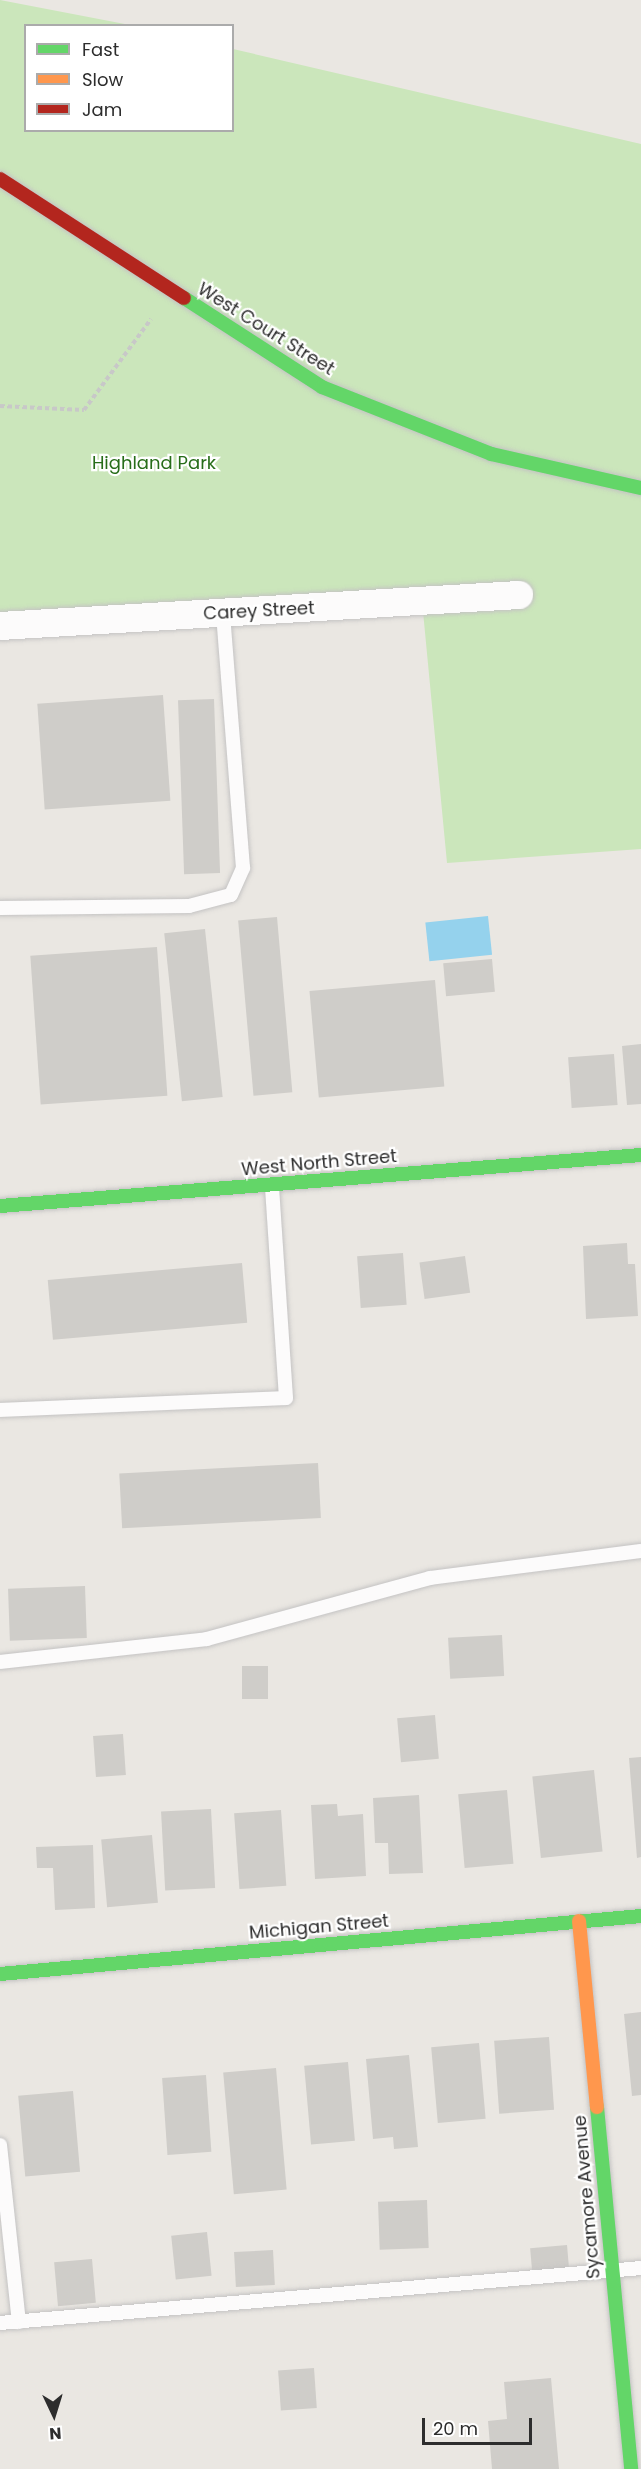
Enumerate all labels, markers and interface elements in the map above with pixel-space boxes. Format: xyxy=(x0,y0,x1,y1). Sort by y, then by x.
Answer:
legend xyxy=(24,24,234,132)
text: Fast xyxy=(82,37,119,62)
text: Slow xyxy=(82,67,123,92)
text: Jam xyxy=(82,97,122,122)
street label: West Court Street xyxy=(194,278,338,380)
park label: Highland Park xyxy=(92,452,216,474)
street label: Carey Street xyxy=(203,597,315,625)
street label: West North Street xyxy=(240,1145,398,1181)
street label: Michigan Street xyxy=(248,1910,390,1944)
street label: Sycamore Avenue xyxy=(569,2114,605,2280)
north arrow xyxy=(24,2385,84,2445)
scale bar xyxy=(425,2406,534,2444)
text: 20 m xyxy=(433,2416,478,2441)
text: N xyxy=(48,2422,62,2445)

